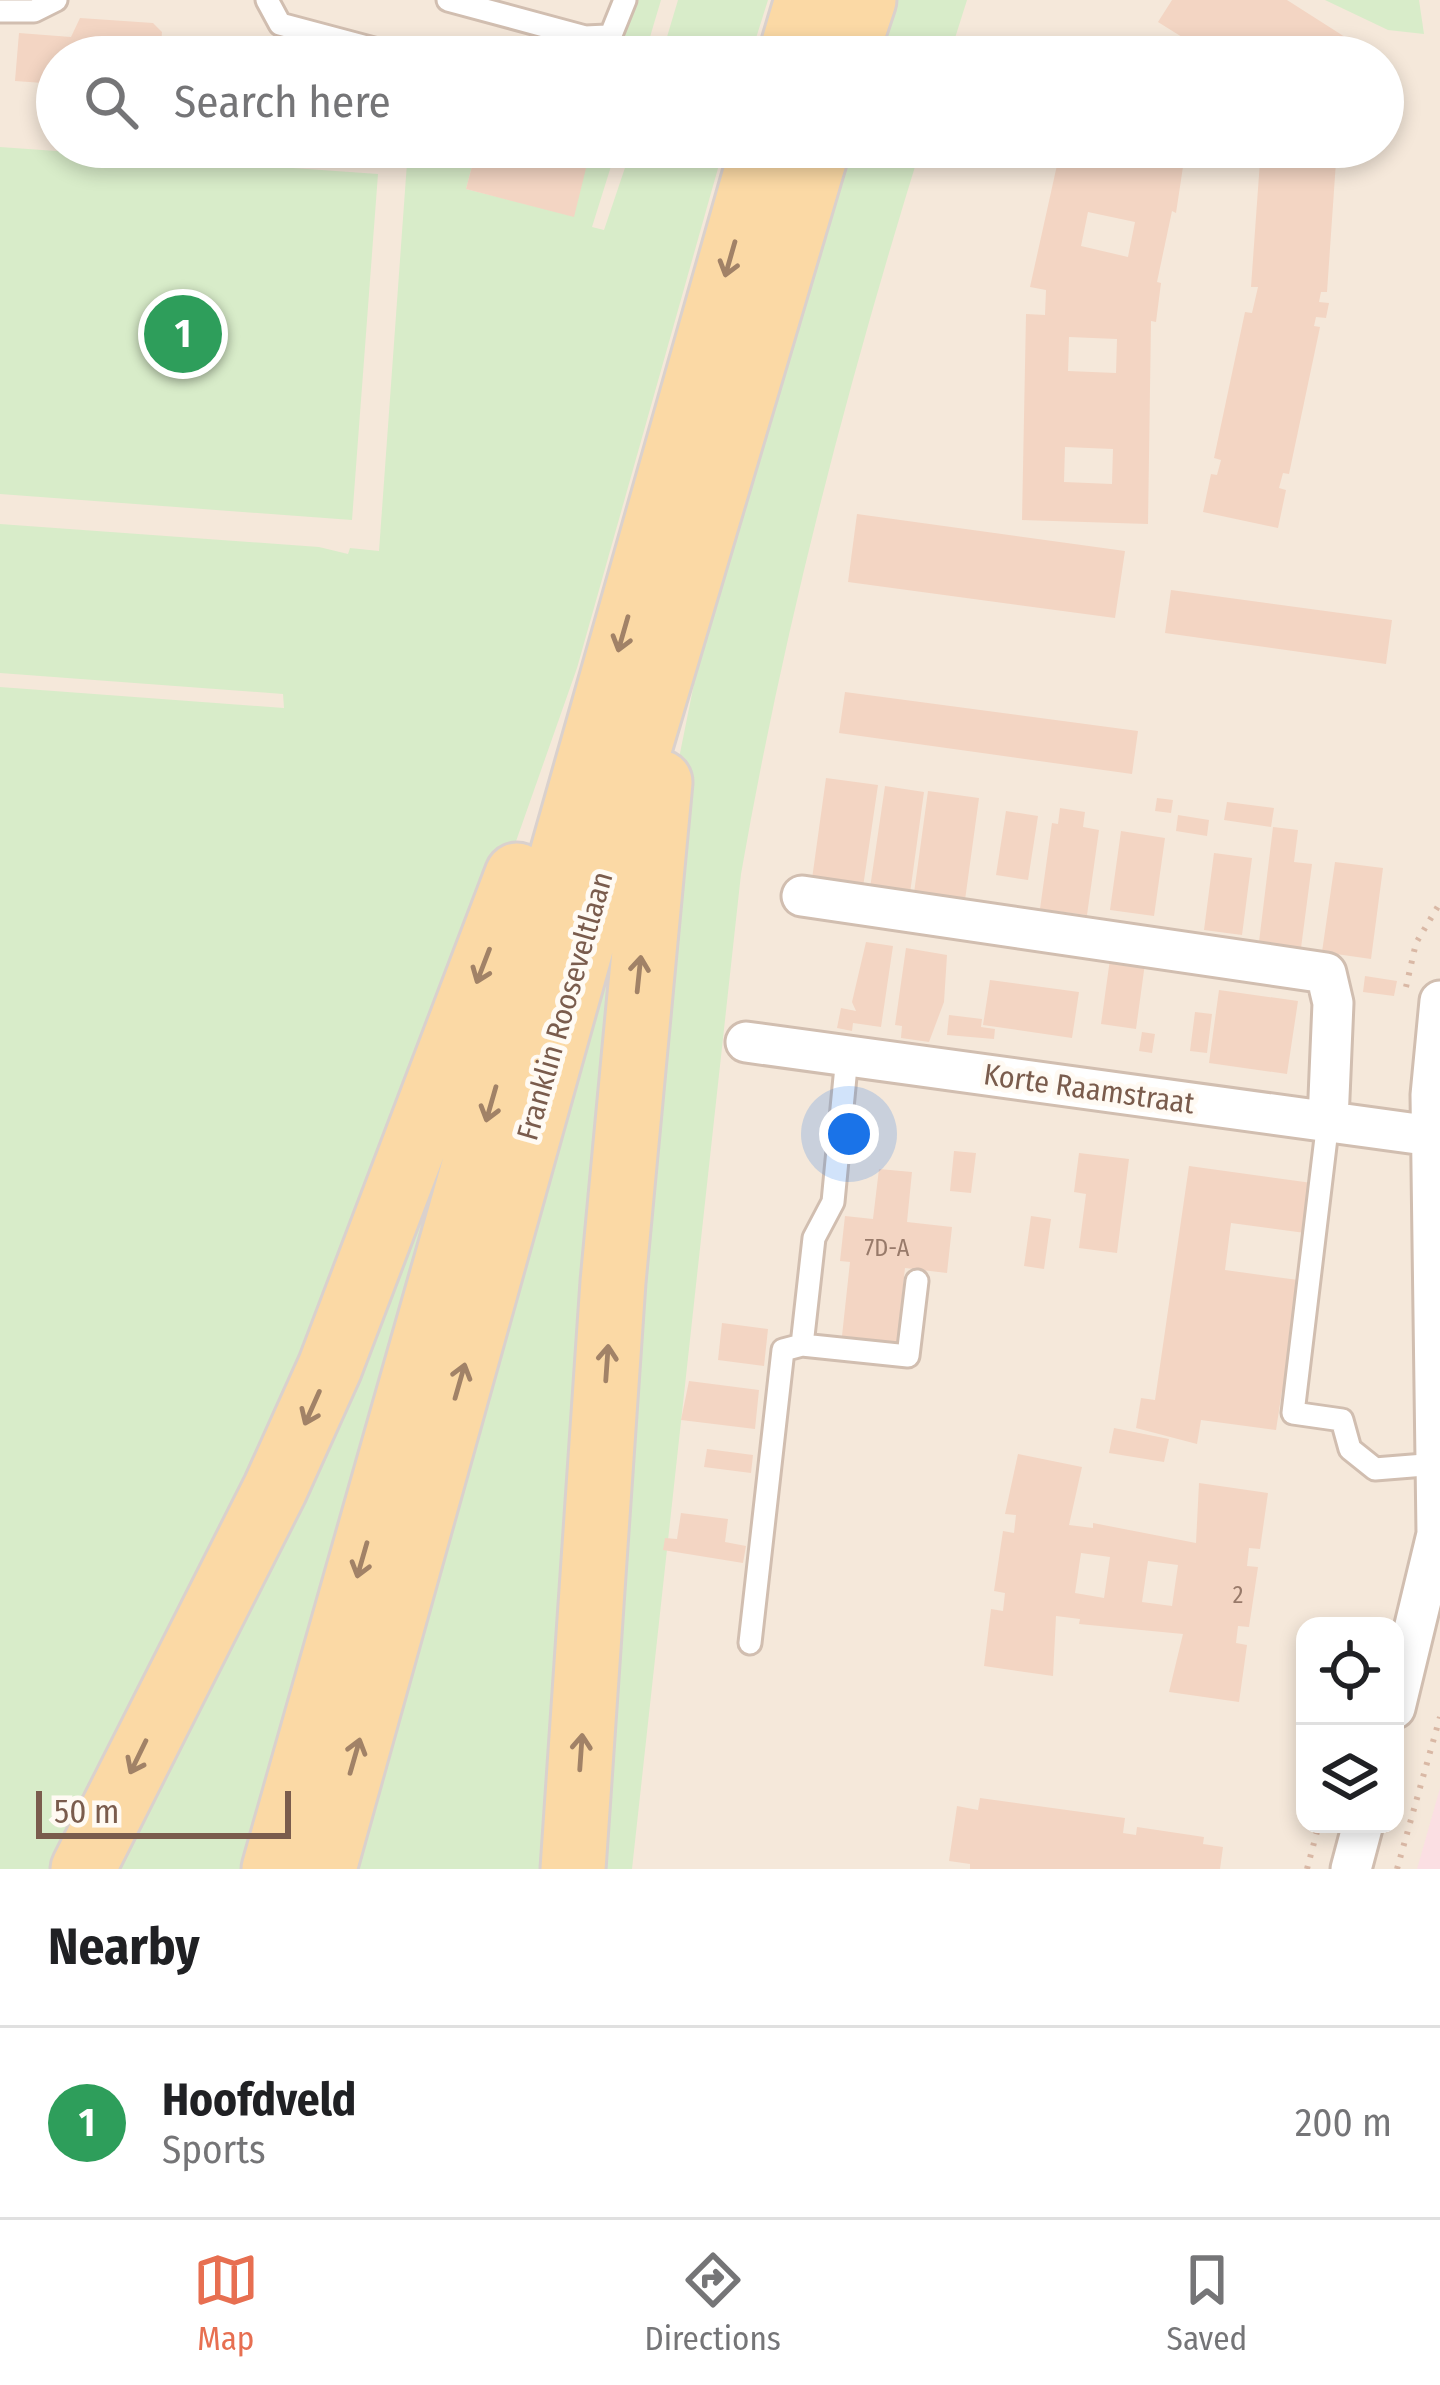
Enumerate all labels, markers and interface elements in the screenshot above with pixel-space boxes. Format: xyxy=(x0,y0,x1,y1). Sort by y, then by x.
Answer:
search box xyxy=(36,36,1404,168)
icon: search xyxy=(78,69,144,135)
text: Search here xyxy=(174,75,391,129)
one-way arrow xyxy=(718,239,740,277)
pin: 1 xyxy=(144,289,222,379)
one-way arrow xyxy=(611,615,633,653)
street label: Franklin Rooseveltlaan xyxy=(509,868,621,1144)
one-way arrow xyxy=(471,947,492,984)
one-way arrow xyxy=(628,956,651,995)
street label: Korte Raamstraat xyxy=(981,1056,1197,1122)
one-way arrow xyxy=(479,1084,501,1122)
your location xyxy=(819,1104,879,1164)
house number: 7D-A xyxy=(865,1234,910,1262)
one-way arrow xyxy=(596,1344,619,1383)
one-way arrow xyxy=(451,1363,473,1401)
one-way arrow xyxy=(299,1389,321,1425)
one-way arrow xyxy=(350,1540,372,1578)
house number: 2 xyxy=(1233,1581,1243,1609)
map controls xyxy=(1296,1617,1404,1833)
button: locate xyxy=(1296,1617,1404,1725)
button: layers xyxy=(1296,1725,1404,1833)
one-way arrow xyxy=(569,1733,592,1772)
one-way arrow xyxy=(346,1738,368,1776)
one-way arrow xyxy=(125,1739,148,1774)
scale bar xyxy=(36,1785,291,1838)
text: 50 m xyxy=(54,1792,119,1832)
text: Nearby xyxy=(48,1916,200,1978)
text: Hoofdveld xyxy=(162,2073,356,2127)
text: 1 xyxy=(79,2100,95,2146)
text: 200 m xyxy=(1295,2100,1392,2146)
text: Sports xyxy=(162,2127,266,2173)
tab: Map xyxy=(193,2247,259,2359)
tab: Directions xyxy=(644,2247,781,2359)
tab: Saved xyxy=(1167,2247,1247,2359)

